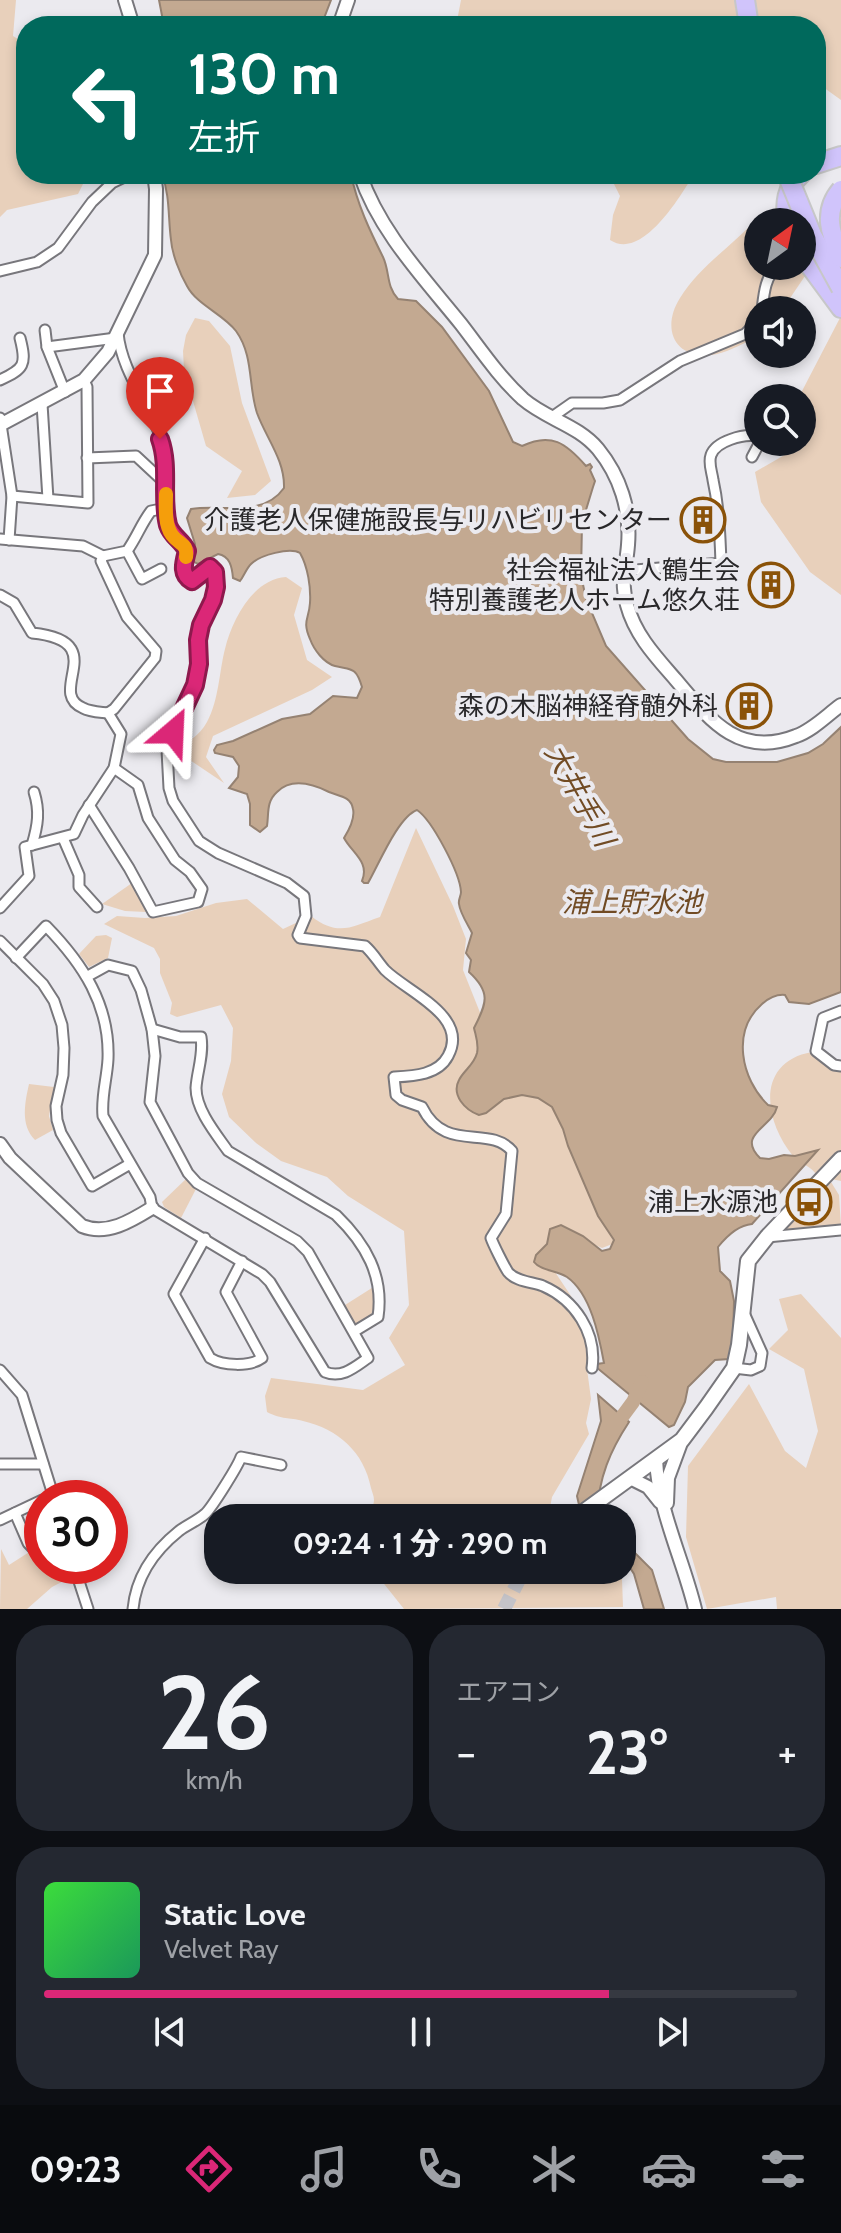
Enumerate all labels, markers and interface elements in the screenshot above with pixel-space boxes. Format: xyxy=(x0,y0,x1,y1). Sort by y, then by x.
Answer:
text: 130 m xyxy=(188,40,340,108)
icon: left xyxy=(56,48,160,152)
text: 左折 xyxy=(188,115,260,159)
north arrow xyxy=(744,208,816,280)
map controls xyxy=(744,208,816,456)
button: sound xyxy=(744,296,816,368)
pin xyxy=(126,357,194,439)
icon: arrive xyxy=(138,369,182,413)
button: search xyxy=(744,384,816,456)
building icon: 介護老人保健施設長与リハビリセンター xyxy=(679,496,727,544)
place label: 介護老人保健施設長与リハビリセンター xyxy=(204,504,672,536)
place label: 社会福祉法人鶴生会 特別養護老人ホーム悠久荘 xyxy=(429,554,740,616)
building icon: 社会福祉法人鶴生会 特別養護老人ホーム悠久荘 xyxy=(747,561,795,609)
building icon: 森の木脳神経脊髄外科 xyxy=(725,682,773,730)
position arrow xyxy=(131,690,215,774)
place label: 森の木脳神経脊髄外科 xyxy=(458,690,718,722)
water label: 大井手川 xyxy=(538,738,623,855)
water label: 浦上貯水池 xyxy=(562,885,705,919)
bus stop icon: 浦上水源池 xyxy=(785,1178,833,1226)
place label: 浦上水源池 xyxy=(648,1186,778,1218)
speed limit sign: 30 xyxy=(24,1480,128,1584)
text: 09:24 · 1 分 · 290 m xyxy=(293,1525,547,1562)
text: 26 xyxy=(158,1649,271,1775)
text: エアコン xyxy=(457,1676,561,1708)
text: 23° xyxy=(586,1716,667,1789)
text: − xyxy=(457,1726,476,1779)
text: + xyxy=(778,1726,797,1779)
text: km/h xyxy=(186,1764,243,1796)
text: Static Love xyxy=(164,1896,306,1933)
text: Velvet Ray xyxy=(164,1933,279,1965)
icon: previous xyxy=(148,2010,192,2054)
icon: pause xyxy=(399,2010,443,2054)
icon: next xyxy=(650,2010,694,2054)
icon: directions xyxy=(181,2141,237,2197)
icon: music xyxy=(296,2141,352,2197)
icon: phone xyxy=(411,2141,467,2197)
icon: climate xyxy=(526,2141,582,2197)
icon: car xyxy=(641,2141,697,2197)
icon: filters xyxy=(755,2141,811,2197)
text: 09:23 xyxy=(29,2147,122,2191)

